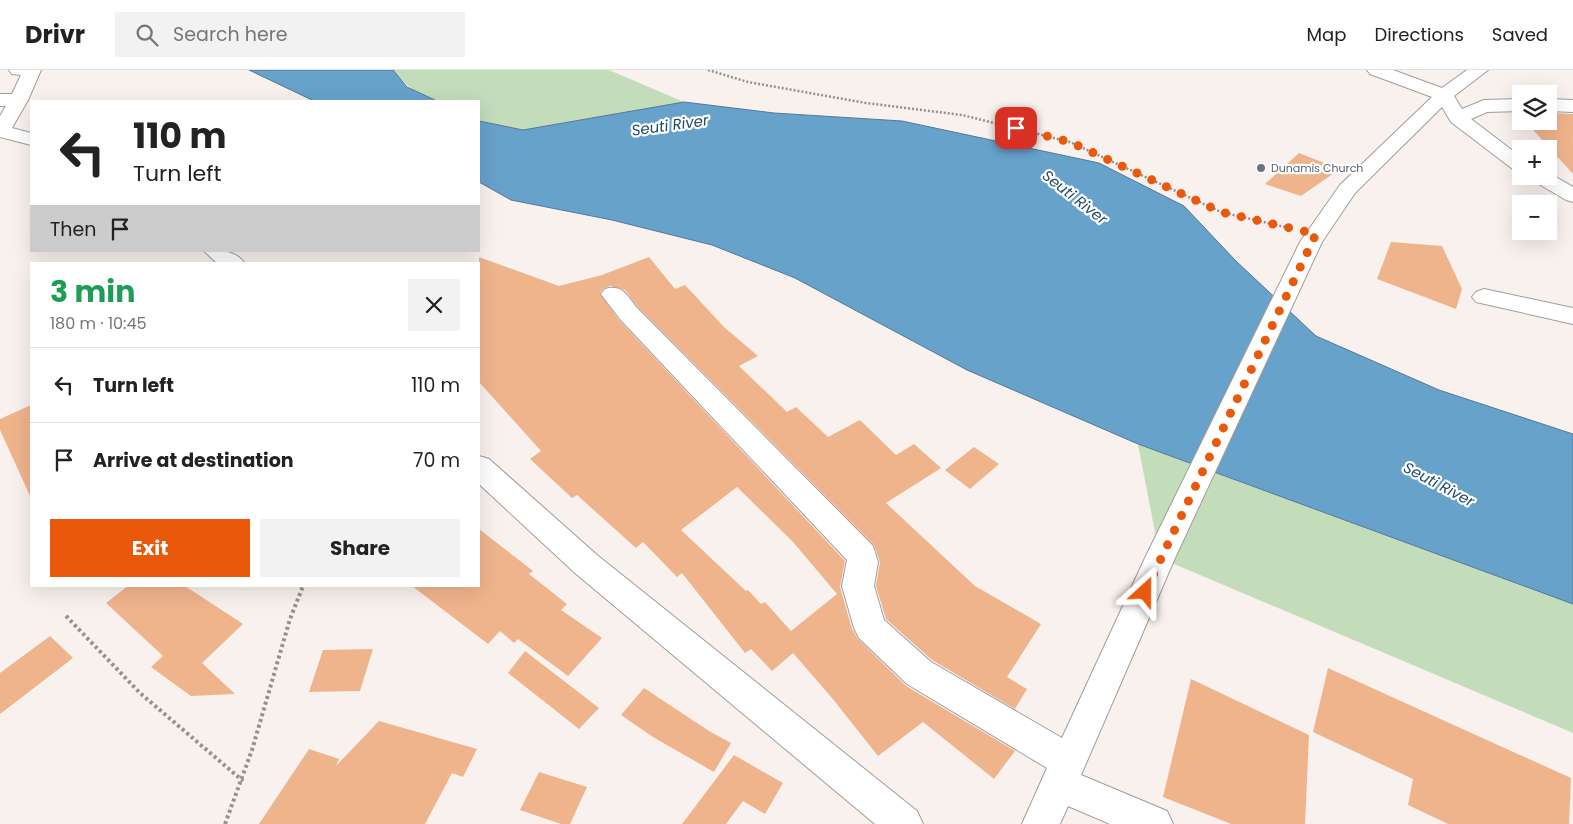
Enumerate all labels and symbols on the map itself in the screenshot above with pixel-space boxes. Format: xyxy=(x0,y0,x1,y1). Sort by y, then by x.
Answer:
pin xyxy=(995,107,1037,149)
water label: Seuti River xyxy=(630,109,710,141)
place label: Dunamis Church xyxy=(1271,160,1363,176)
marker: Dunamis Church xyxy=(1255,162,1267,174)
water label: Seuti River xyxy=(1038,165,1112,229)
water label: Seuti River xyxy=(1400,457,1478,512)
position arrow xyxy=(1118,565,1170,617)

